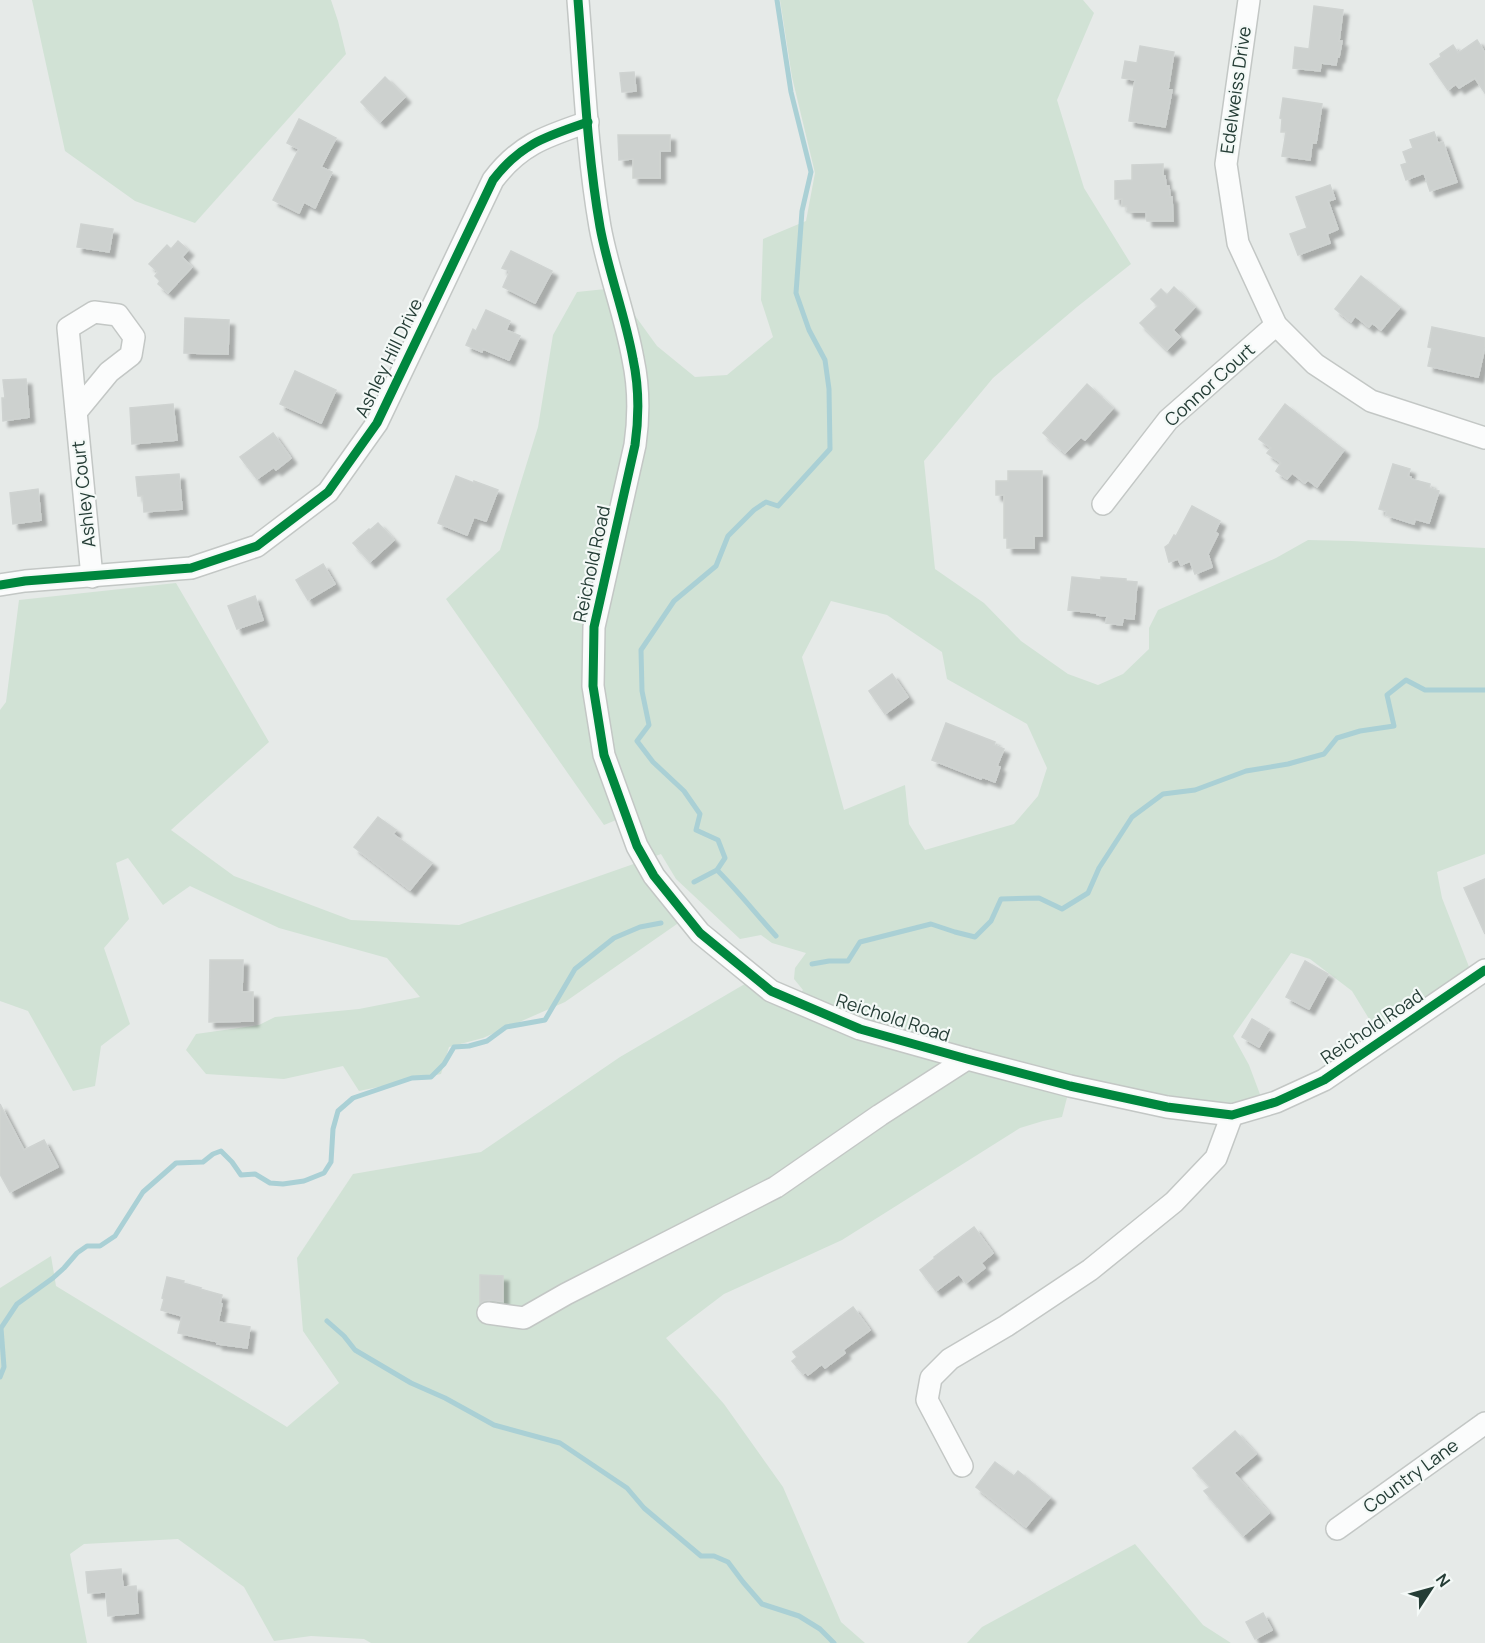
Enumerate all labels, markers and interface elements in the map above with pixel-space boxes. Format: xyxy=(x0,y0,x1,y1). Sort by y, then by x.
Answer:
street label: Edelweiss Drive xyxy=(1214,25,1256,155)
street label: Ashley Hill Drive xyxy=(349,294,427,421)
street label: Connor Court xyxy=(1159,337,1260,431)
street label: Ashley Court xyxy=(65,440,101,549)
street label: Reichold Road xyxy=(567,503,615,624)
street label: Reichold Road xyxy=(1316,983,1427,1069)
street label: Reichold Road xyxy=(833,987,953,1047)
street label: Country Lane xyxy=(1358,1433,1463,1518)
north arrow xyxy=(1401,1559,1461,1619)
text: N xyxy=(1431,1569,1455,1591)

